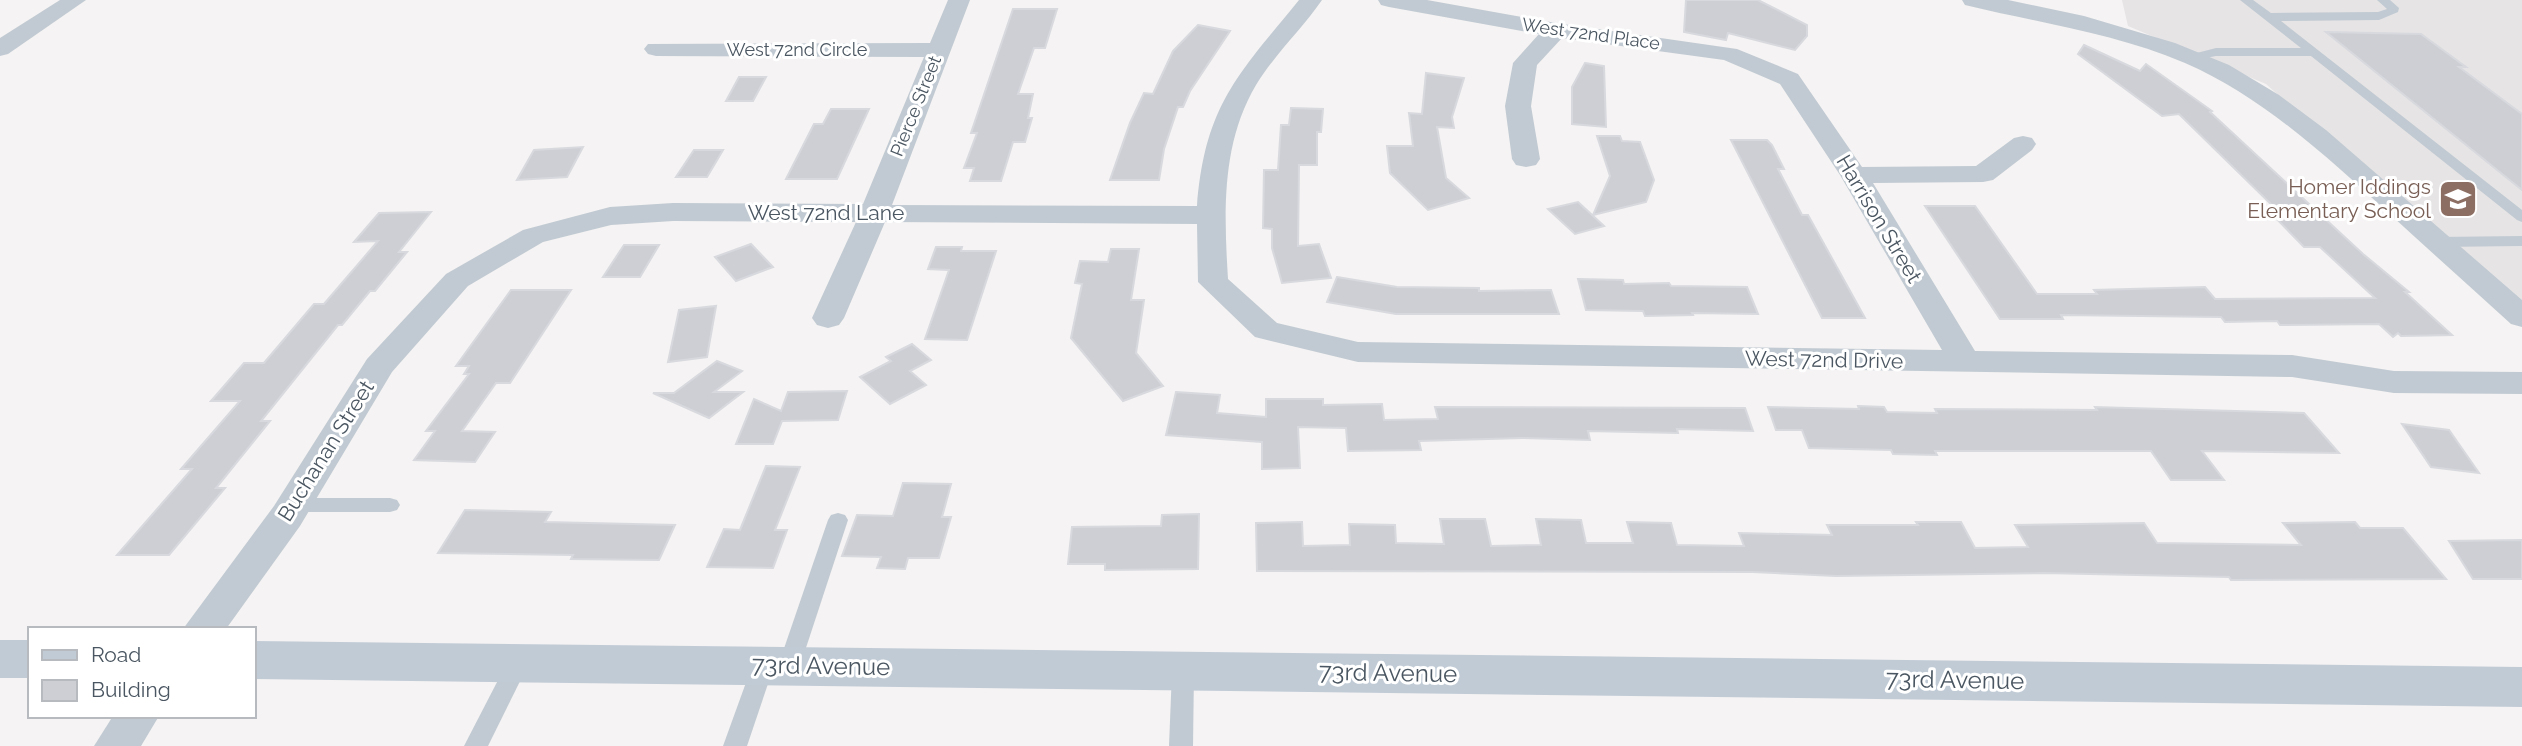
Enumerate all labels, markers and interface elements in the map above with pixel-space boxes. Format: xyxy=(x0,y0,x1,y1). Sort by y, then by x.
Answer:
street label: West 72nd Place xyxy=(1521,13,1662,54)
street label: West 72nd Circle xyxy=(727,39,868,60)
street label: Pierce Street xyxy=(886,52,945,159)
street label: Harrison Street xyxy=(1831,150,1927,287)
place label: Homer Iddings Elementary School xyxy=(2247,174,2431,223)
school or university icon: Homer Iddings Elementary School xyxy=(2437,178,2479,220)
street label: West 72nd Lane xyxy=(748,200,904,225)
street label: West 72nd Drive xyxy=(1745,346,1903,373)
street label: Buchanan Street xyxy=(272,376,379,526)
legend xyxy=(28,627,256,718)
text: Road xyxy=(91,642,141,667)
street label: 73rd Avenue xyxy=(752,650,890,681)
street label: 73rd Avenue xyxy=(1319,657,1457,688)
street label: 73rd Avenue xyxy=(1886,664,2024,695)
text: Building xyxy=(91,677,171,702)

